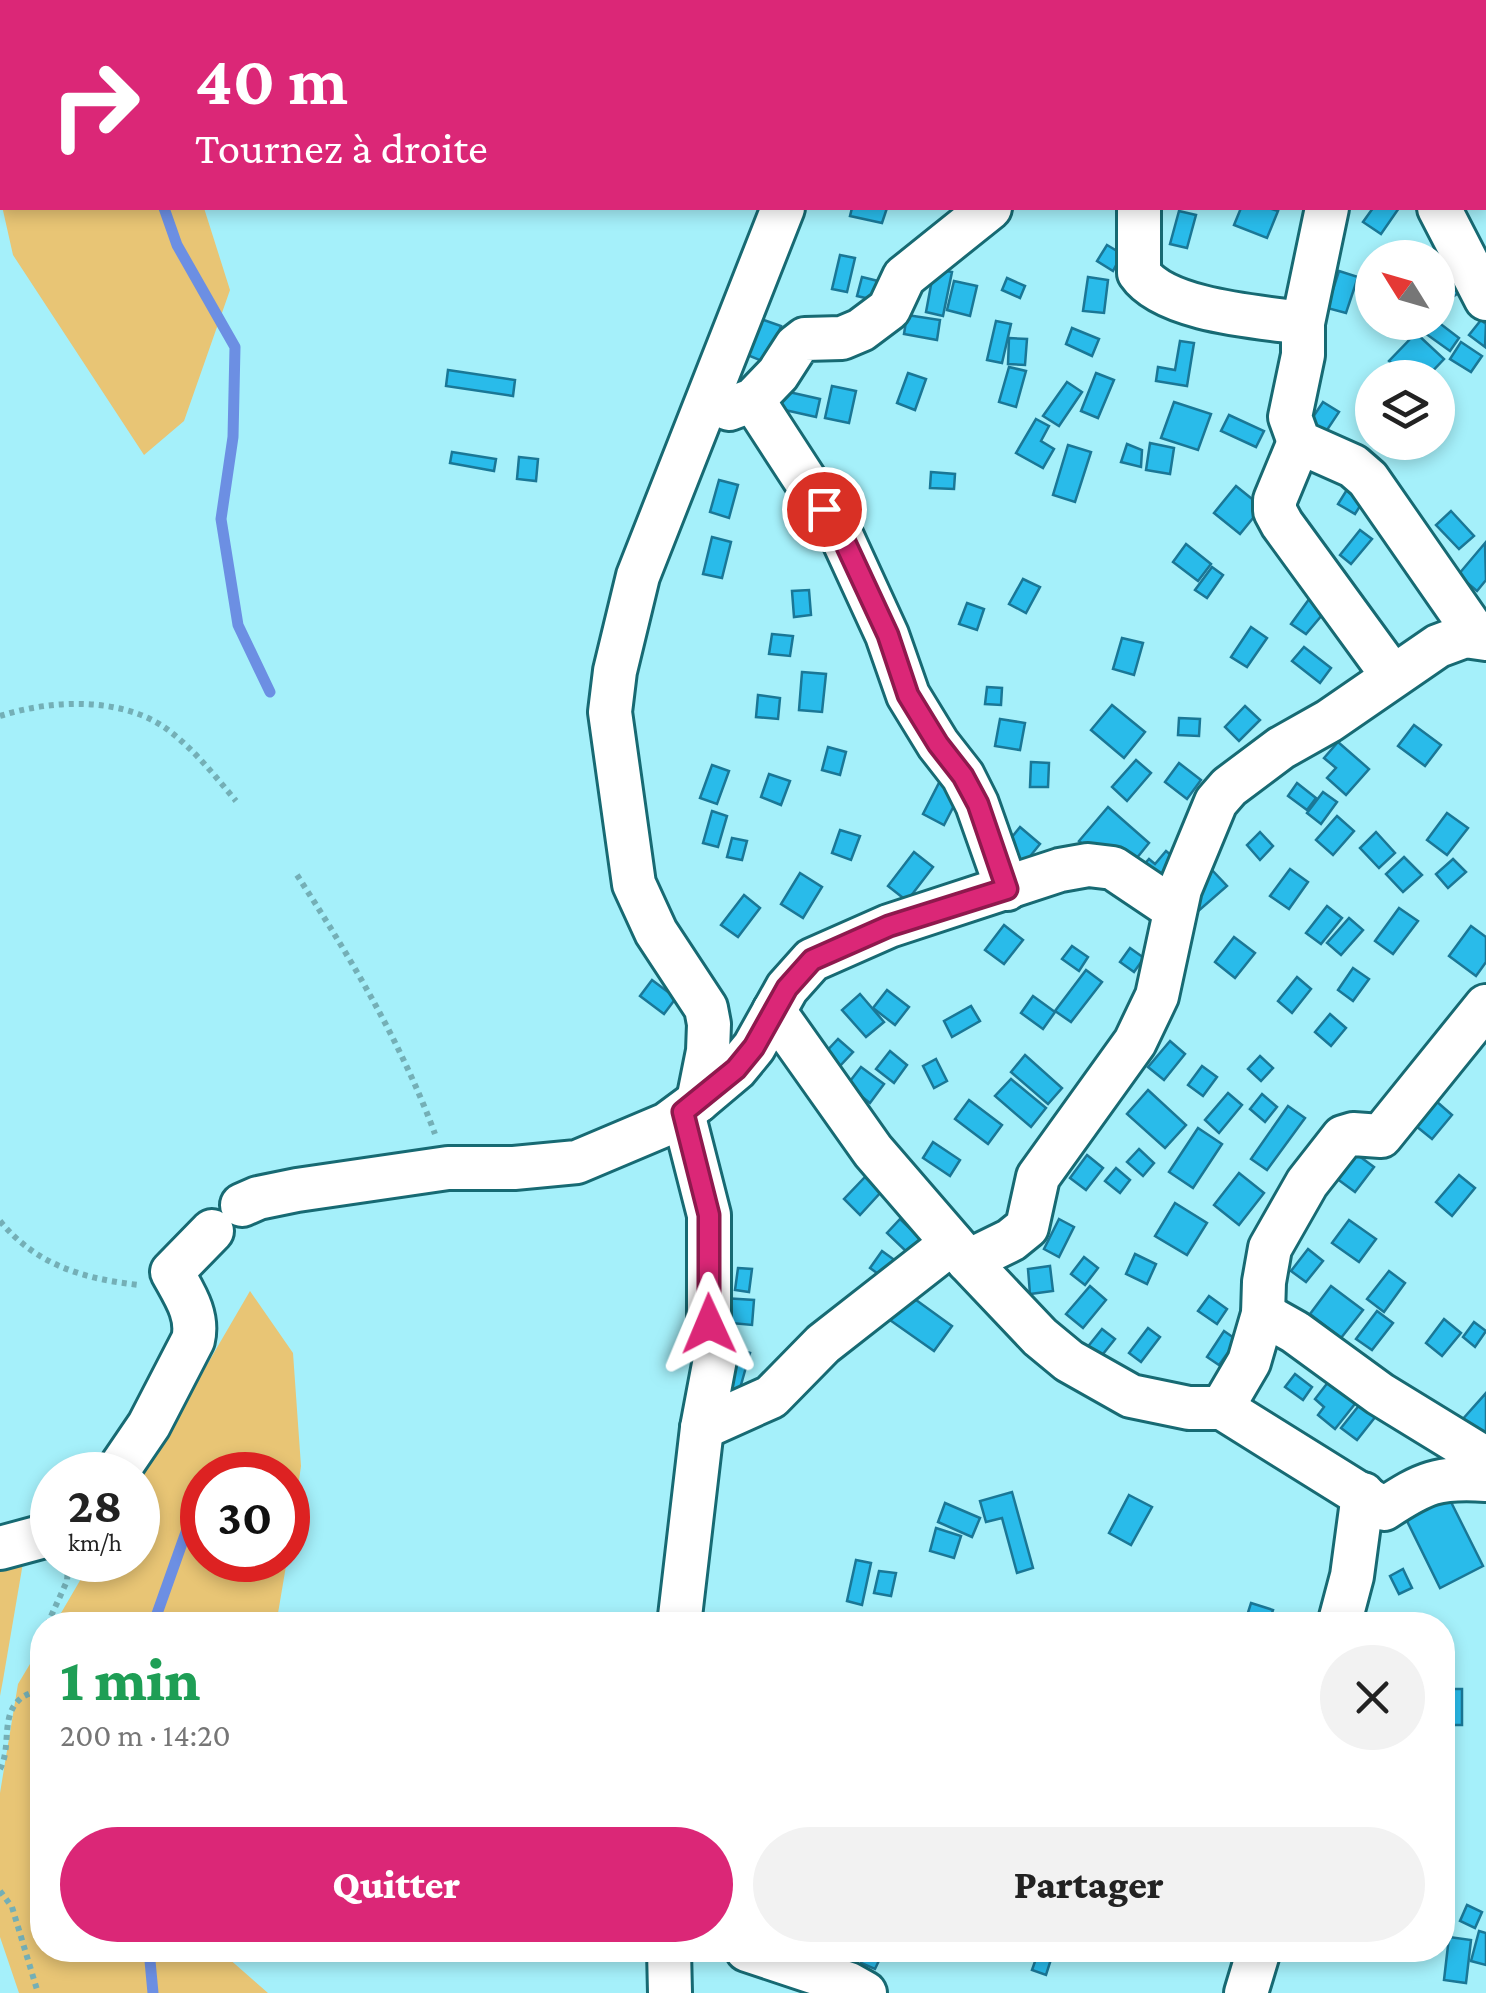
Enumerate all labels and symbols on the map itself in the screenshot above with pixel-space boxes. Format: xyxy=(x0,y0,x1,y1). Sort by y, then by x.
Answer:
north arrow xyxy=(1355,240,1455,340)
pin xyxy=(782,467,867,552)
position arrow xyxy=(657,1272,761,1376)
speed limit sign: 30 xyxy=(180,1452,310,1582)

